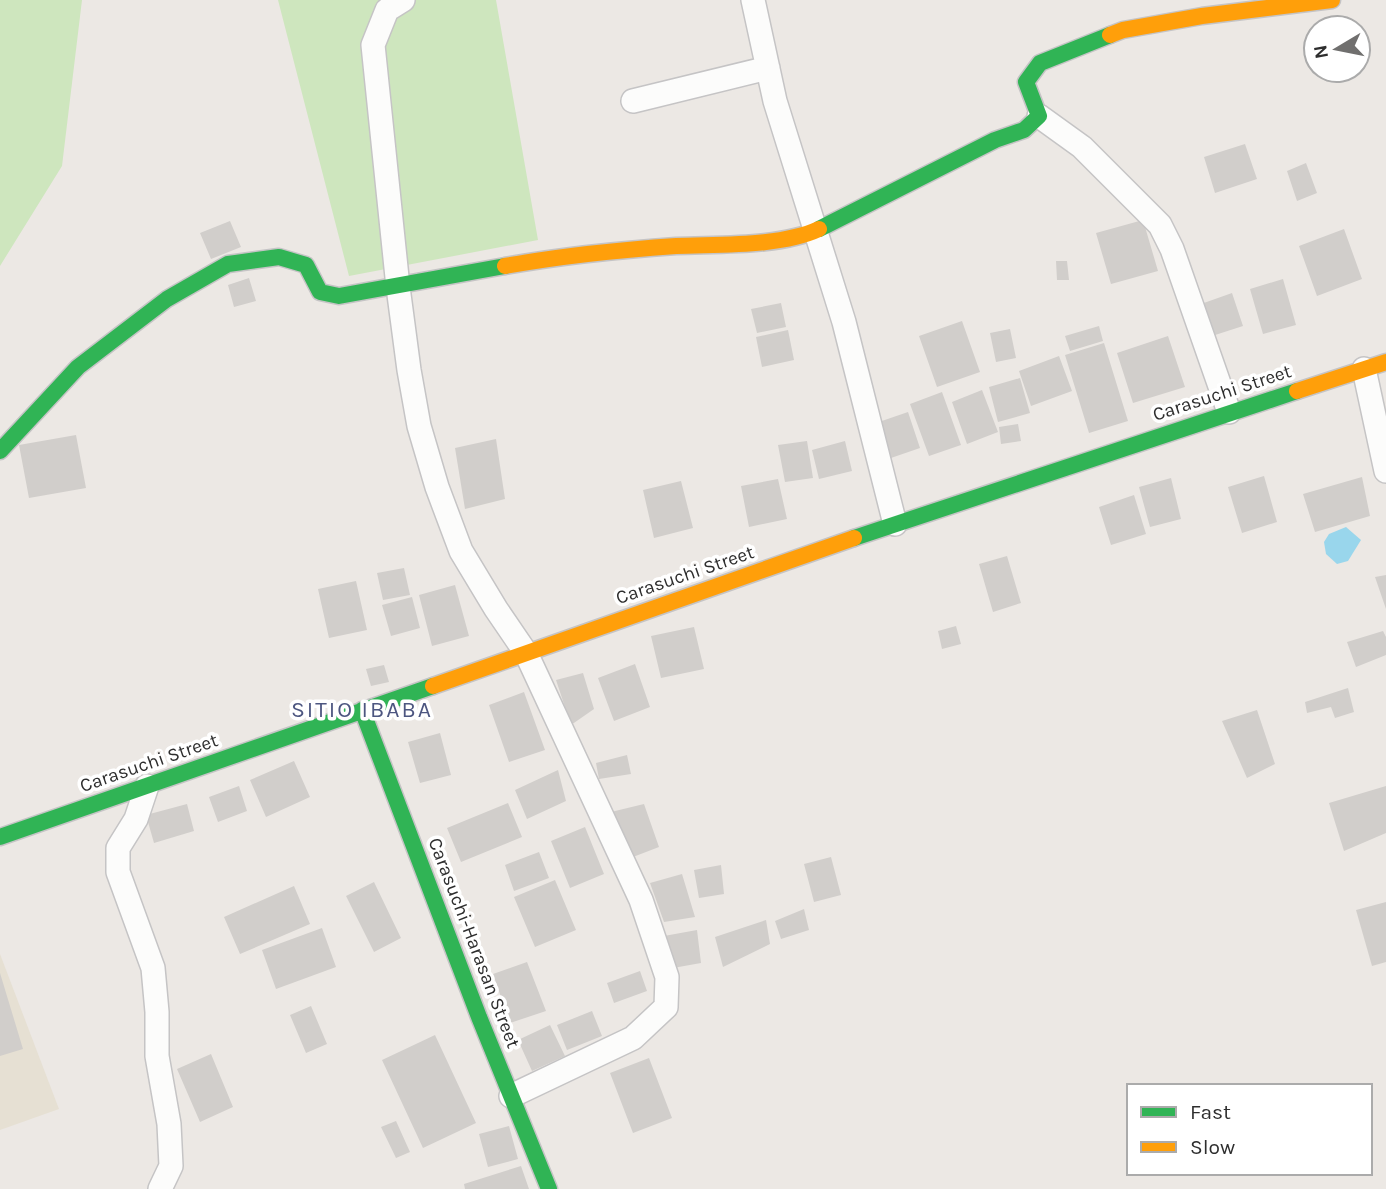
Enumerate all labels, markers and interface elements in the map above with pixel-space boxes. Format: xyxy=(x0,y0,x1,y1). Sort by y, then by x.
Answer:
north arrow xyxy=(1302,14,1372,84)
text: N xyxy=(1309,43,1333,60)
street label: Carasuchi Street xyxy=(1150,360,1294,426)
street label: Carasuchi Street xyxy=(613,541,757,609)
district label: SITIO IBABA xyxy=(291,696,433,723)
street label: Carasuchi Street xyxy=(77,729,221,797)
street label: Carasuchi-Harasan Street xyxy=(424,835,524,1051)
legend xyxy=(1127,1084,1372,1175)
text: Fast xyxy=(1190,1100,1231,1124)
text: Slow xyxy=(1190,1135,1235,1159)

